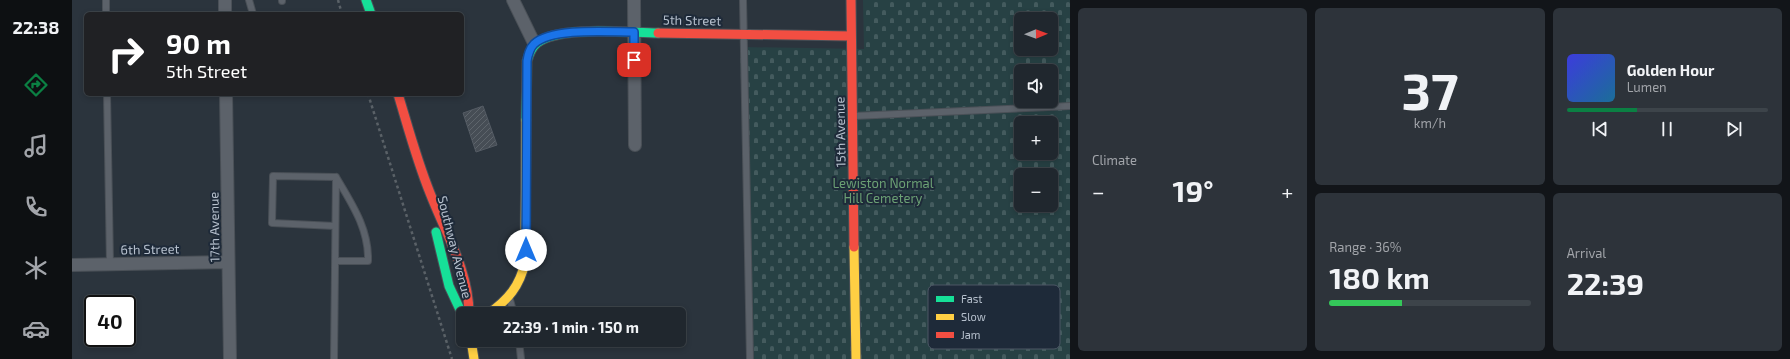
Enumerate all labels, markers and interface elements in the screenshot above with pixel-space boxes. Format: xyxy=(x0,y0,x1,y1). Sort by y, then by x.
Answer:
street label: 5th Street xyxy=(663,11,721,29)
north arrow xyxy=(1014,12,1058,56)
map controls xyxy=(1014,12,1058,212)
text: 22:38 xyxy=(13,16,59,38)
text: 90 m xyxy=(166,26,231,60)
icon: right xyxy=(100,28,152,80)
pin xyxy=(617,43,651,77)
icon: arrive xyxy=(623,49,645,71)
text: 37 xyxy=(1402,58,1458,120)
text: 5th Street xyxy=(166,60,247,82)
text: Golden Hour xyxy=(1627,61,1714,79)
button: sound xyxy=(1014,64,1058,108)
icon: directions xyxy=(22,71,50,99)
text: Lumen xyxy=(1627,79,1667,95)
street label: 15th Avenue xyxy=(831,96,849,168)
text: km/h xyxy=(1414,115,1446,131)
button: + xyxy=(1014,116,1058,160)
icon: previous xyxy=(1589,118,1611,140)
icon: pause xyxy=(1656,118,1678,140)
icon: next xyxy=(1723,118,1745,140)
icon: music xyxy=(22,132,50,160)
text: Climate xyxy=(1092,152,1137,168)
button: − xyxy=(1014,168,1058,212)
text: 19° xyxy=(1173,172,1214,208)
park label: Lewiston Normal Hill Cemetery xyxy=(832,175,934,206)
text: − xyxy=(1092,178,1105,204)
text: + xyxy=(1281,178,1293,204)
street label: 17th Avenue xyxy=(205,192,223,262)
icon: phone xyxy=(22,193,50,221)
street label: Southway Avenue xyxy=(435,194,475,300)
position arrow xyxy=(505,229,547,271)
text: Range · 36% xyxy=(1329,239,1401,255)
street label: 6th Street xyxy=(120,240,180,258)
text: Arrival xyxy=(1567,245,1606,261)
icon: climate xyxy=(22,254,50,282)
text: 180 km xyxy=(1329,259,1430,295)
text: 22:39 xyxy=(1567,265,1644,301)
legend xyxy=(928,285,1060,349)
text: Fast xyxy=(961,292,983,305)
speed limit sign: 40 xyxy=(84,295,136,347)
text: Slow xyxy=(961,310,986,323)
icon: car xyxy=(22,315,50,343)
text: 22:39 · 1 min · 150 m xyxy=(503,318,639,336)
text: Jam xyxy=(961,328,980,341)

